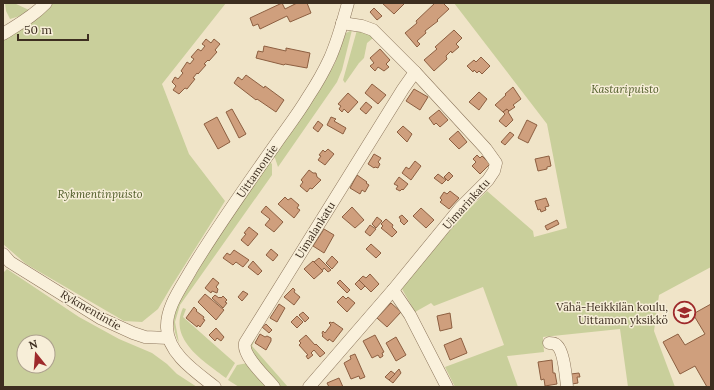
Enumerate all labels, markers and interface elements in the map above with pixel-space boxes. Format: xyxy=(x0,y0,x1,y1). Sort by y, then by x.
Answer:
scale bar xyxy=(18,16,88,42)
text: 50 m xyxy=(24,22,52,37)
park label: Kastaripuisto xyxy=(591,82,659,96)
street label: Uittamontie xyxy=(233,142,281,200)
street label: Uimarinkatu xyxy=(439,175,493,232)
park label: Rykmentinpuisto xyxy=(57,187,143,201)
street label: Uimalankatu xyxy=(292,199,338,261)
street label: Rykmentintie xyxy=(58,287,124,333)
place label: Vähä-Heikkilän koulu, Uittamon yksikkö xyxy=(555,300,668,327)
school or university icon: Vähä-Heikkilän koulu, Uittamon yksikkö xyxy=(671,300,697,326)
north arrow xyxy=(16,334,56,374)
text: N xyxy=(27,336,40,352)

